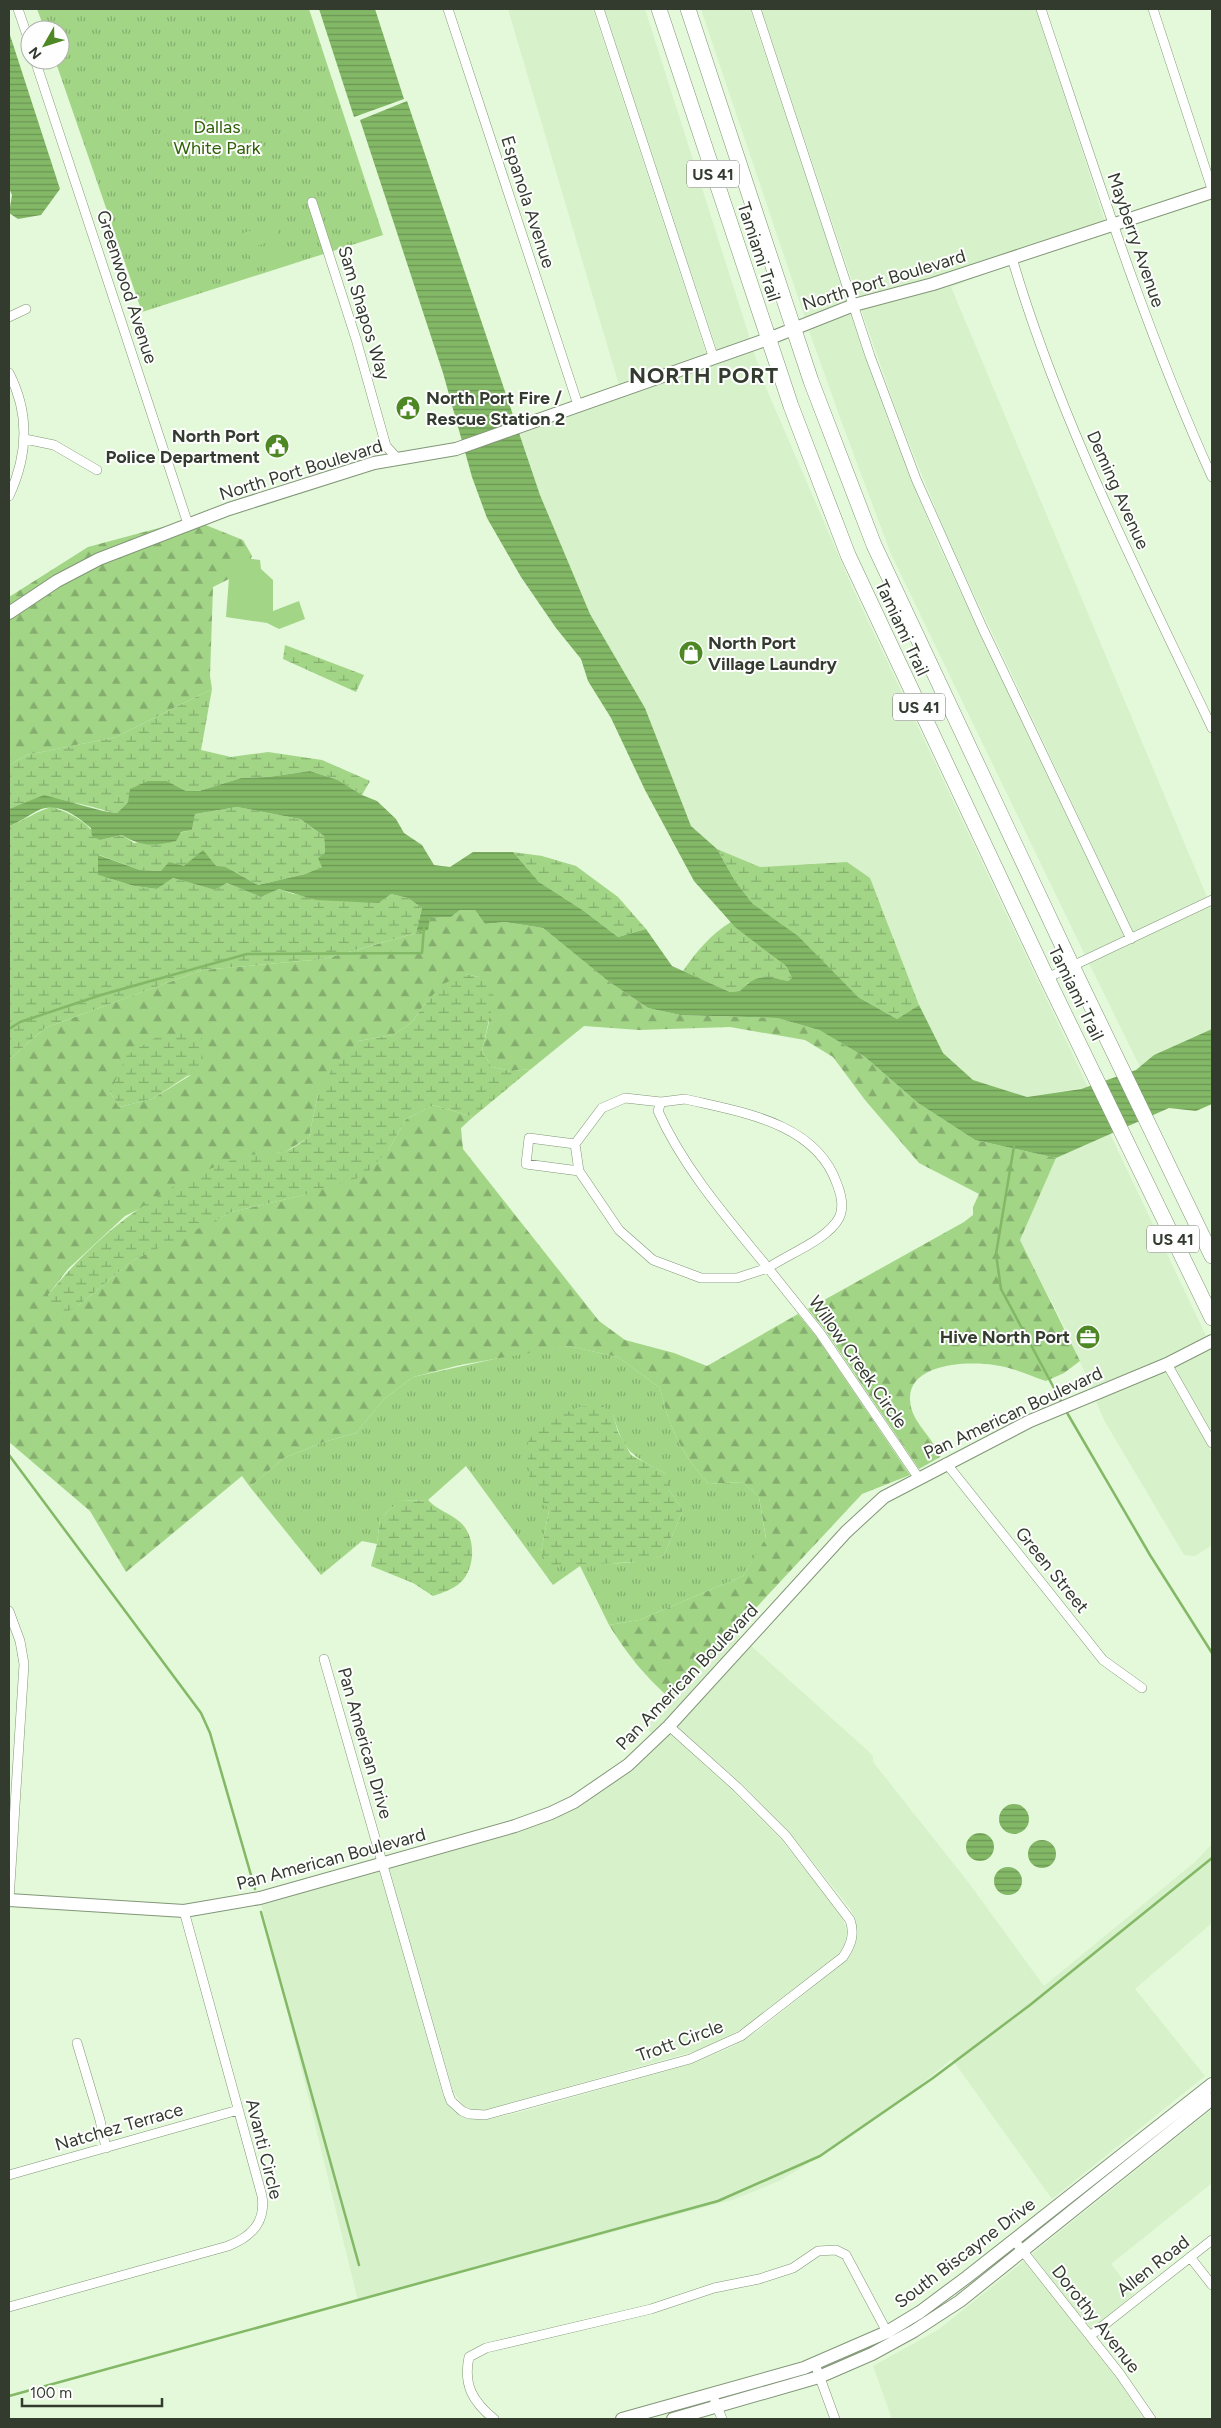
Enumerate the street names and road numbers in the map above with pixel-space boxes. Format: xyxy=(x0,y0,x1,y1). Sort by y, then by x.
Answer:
street label: Espanola Avenue xyxy=(496,133,560,271)
road number: US 41 xyxy=(687,160,739,188)
street label: Mayberry Avenue xyxy=(1103,170,1169,310)
street label: Tamiami Trail xyxy=(733,200,785,304)
street label: Greenwood Avenue xyxy=(92,208,162,367)
street label: Sam Shapos Way xyxy=(333,243,395,383)
street label: North Port Boulevard xyxy=(800,245,968,315)
street label: Deming Avenue xyxy=(1082,427,1154,553)
street label: North Port Boulevard xyxy=(217,435,385,505)
street label: Tamiami Trail xyxy=(870,577,934,679)
road number: US 41 xyxy=(893,694,945,720)
street label: Tamiami Trail xyxy=(1044,942,1108,1044)
road number: US 41 xyxy=(1147,1226,1199,1252)
street label: Willow Creek Circle xyxy=(804,1291,912,1433)
street label: Pan American Boulevard xyxy=(920,1362,1106,1464)
street label: Green Street xyxy=(1011,1523,1093,1618)
street label: Pan American Boulevard xyxy=(611,1599,763,1755)
street label: Pan American Drive xyxy=(333,1665,397,1821)
street label: Pan American Boulevard xyxy=(234,1823,428,1895)
street label: Trott Circle xyxy=(634,2015,726,2067)
street label: Avanti Circle xyxy=(241,2097,287,2202)
street label: Natchez Terrace xyxy=(52,2098,186,2156)
street label: South Biscayne Drive xyxy=(890,2193,1040,2313)
street label: Allen Road xyxy=(1112,2231,1194,2301)
street label: Dorothy Avenue xyxy=(1047,2261,1145,2377)

